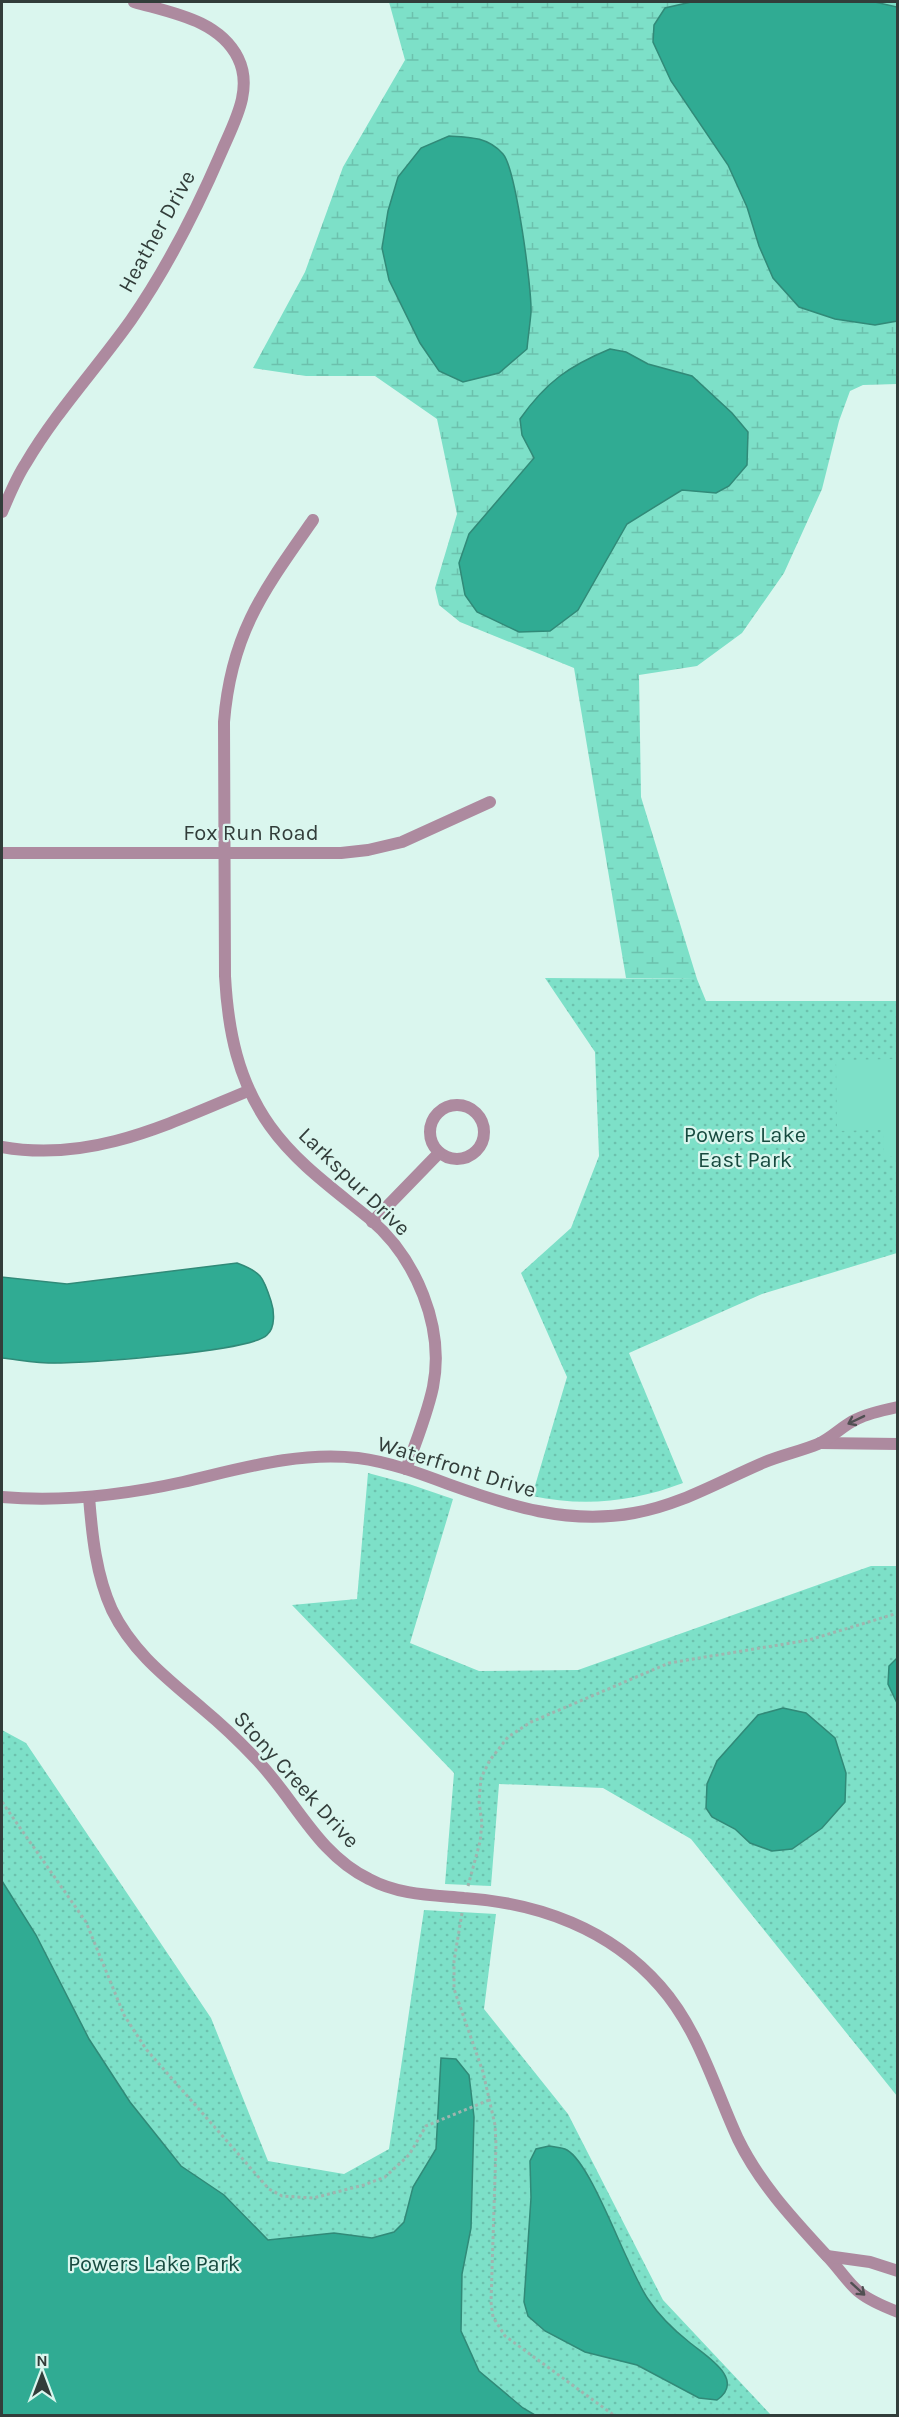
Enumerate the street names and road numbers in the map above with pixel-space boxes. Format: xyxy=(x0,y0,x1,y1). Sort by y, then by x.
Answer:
street label: Heather Drive xyxy=(113,166,201,297)
street label: Fox Run Road xyxy=(183,820,319,846)
street label: Larkspur Drive xyxy=(293,1122,416,1241)
street label: Waterfront Drive xyxy=(374,1431,539,1503)
street label: Stony Creek Drive xyxy=(228,1706,365,1854)

